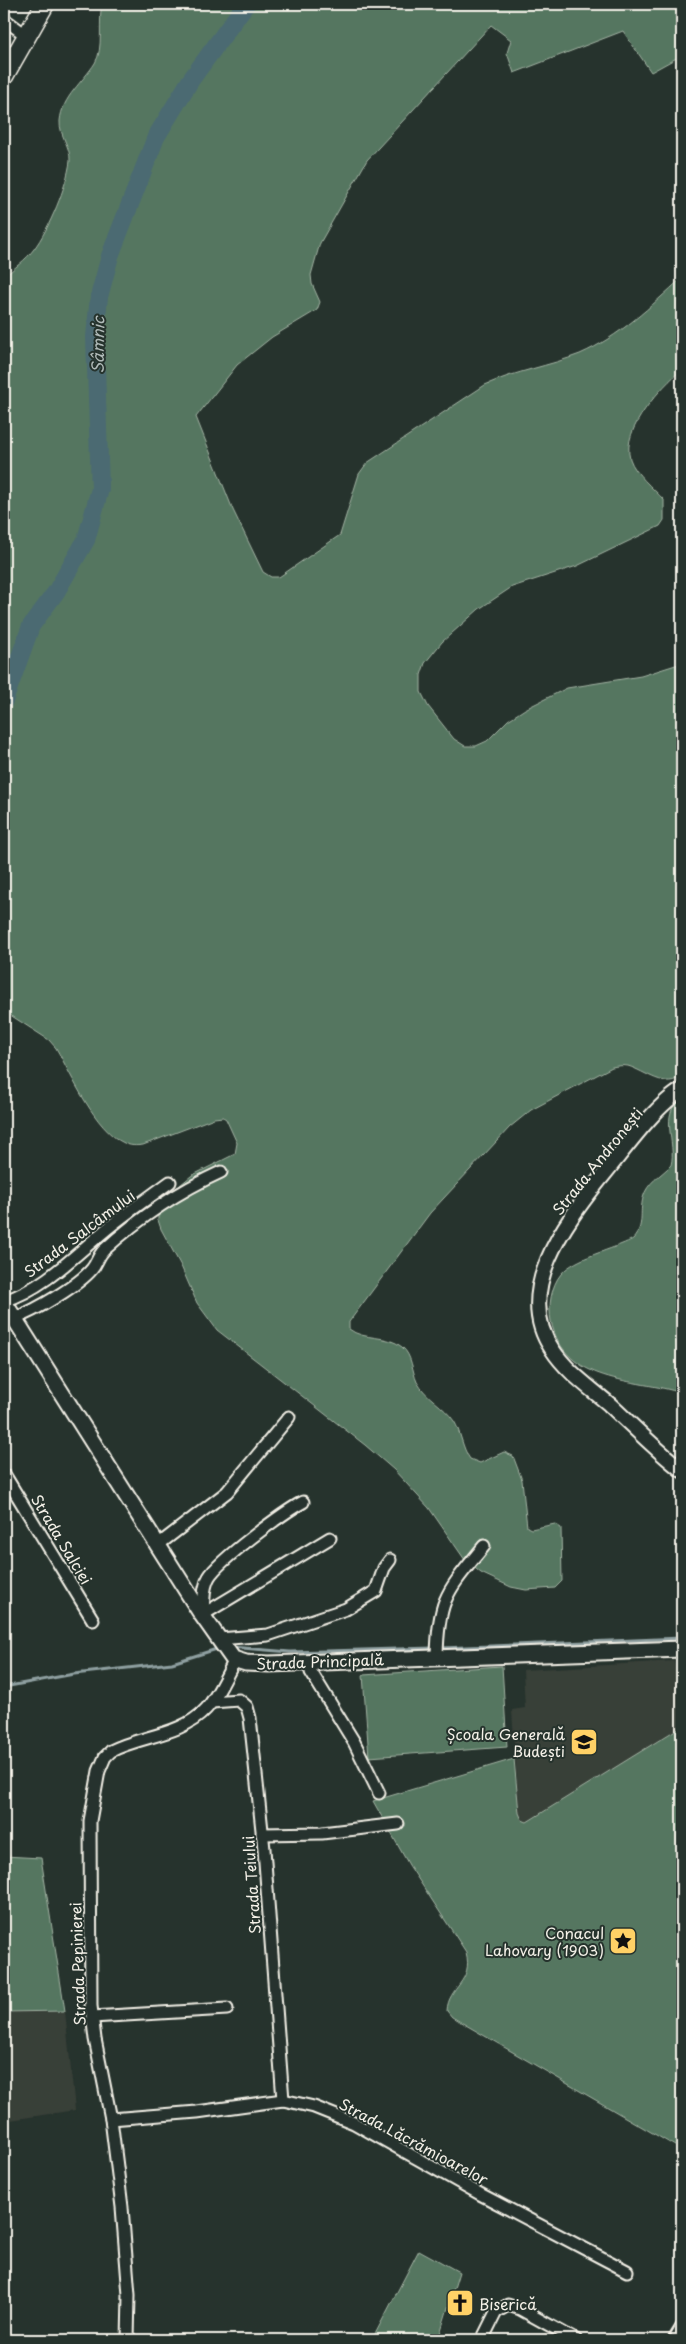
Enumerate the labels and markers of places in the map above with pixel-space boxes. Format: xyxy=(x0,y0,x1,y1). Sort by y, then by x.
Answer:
place label: Școala Generală Budești xyxy=(447,1722,566,1762)
school or university icon: Școala Generală Budești xyxy=(569,1727,599,1757)
place label: Conacul Lahovary (1903) xyxy=(485,1921,604,1961)
place icon: Conacul Lahovary (1903) xyxy=(608,1926,638,1956)
church icon: Biserică xyxy=(445,2288,475,2318)
place label: Biserică xyxy=(479,2292,537,2315)

